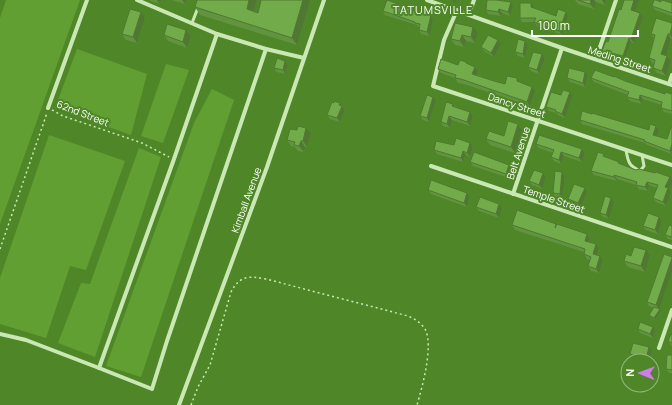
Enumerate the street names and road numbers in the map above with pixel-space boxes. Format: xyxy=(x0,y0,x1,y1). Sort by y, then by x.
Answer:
street label: Meding Street xyxy=(587,42,653,76)
street label: Dancy Street xyxy=(486,89,548,121)
street label: 62nd Street xyxy=(55,97,111,129)
street label: Belt Avenue xyxy=(503,125,533,181)
street label: Kimball Avenue xyxy=(228,165,264,235)
street label: Temple Street xyxy=(521,182,587,216)

